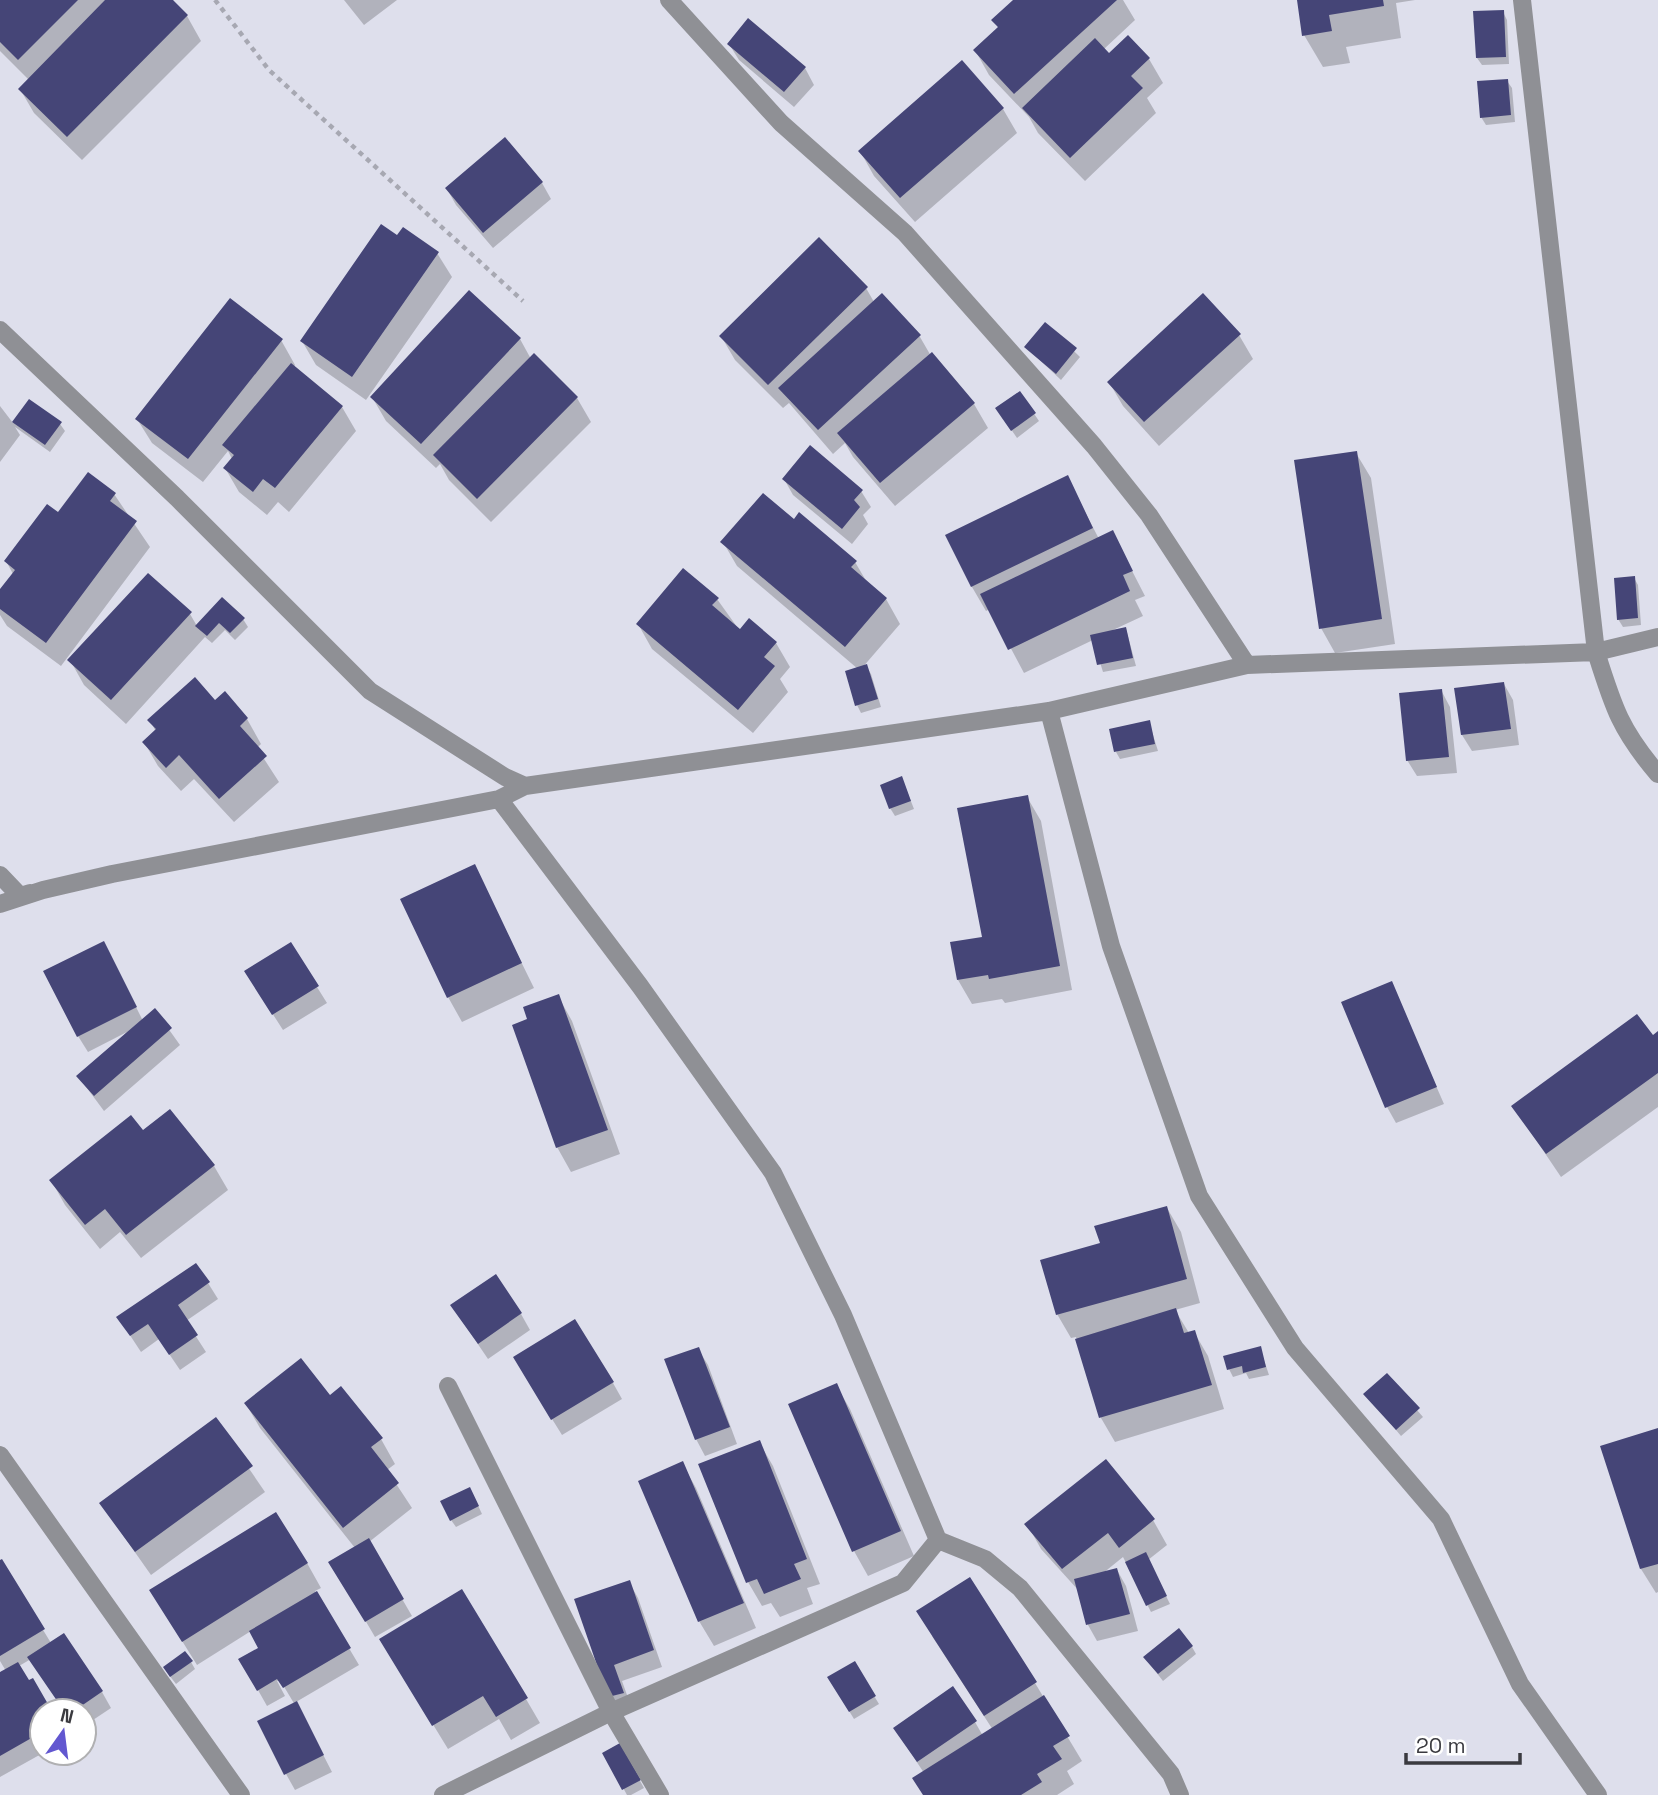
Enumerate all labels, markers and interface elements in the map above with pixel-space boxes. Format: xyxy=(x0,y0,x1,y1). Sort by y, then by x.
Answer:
north arrow xyxy=(28,1697,98,1767)
text: N xyxy=(58,1702,76,1730)
scale bar xyxy=(1406,1722,1520,1766)
text: 20 m xyxy=(1416,1732,1466,1759)

